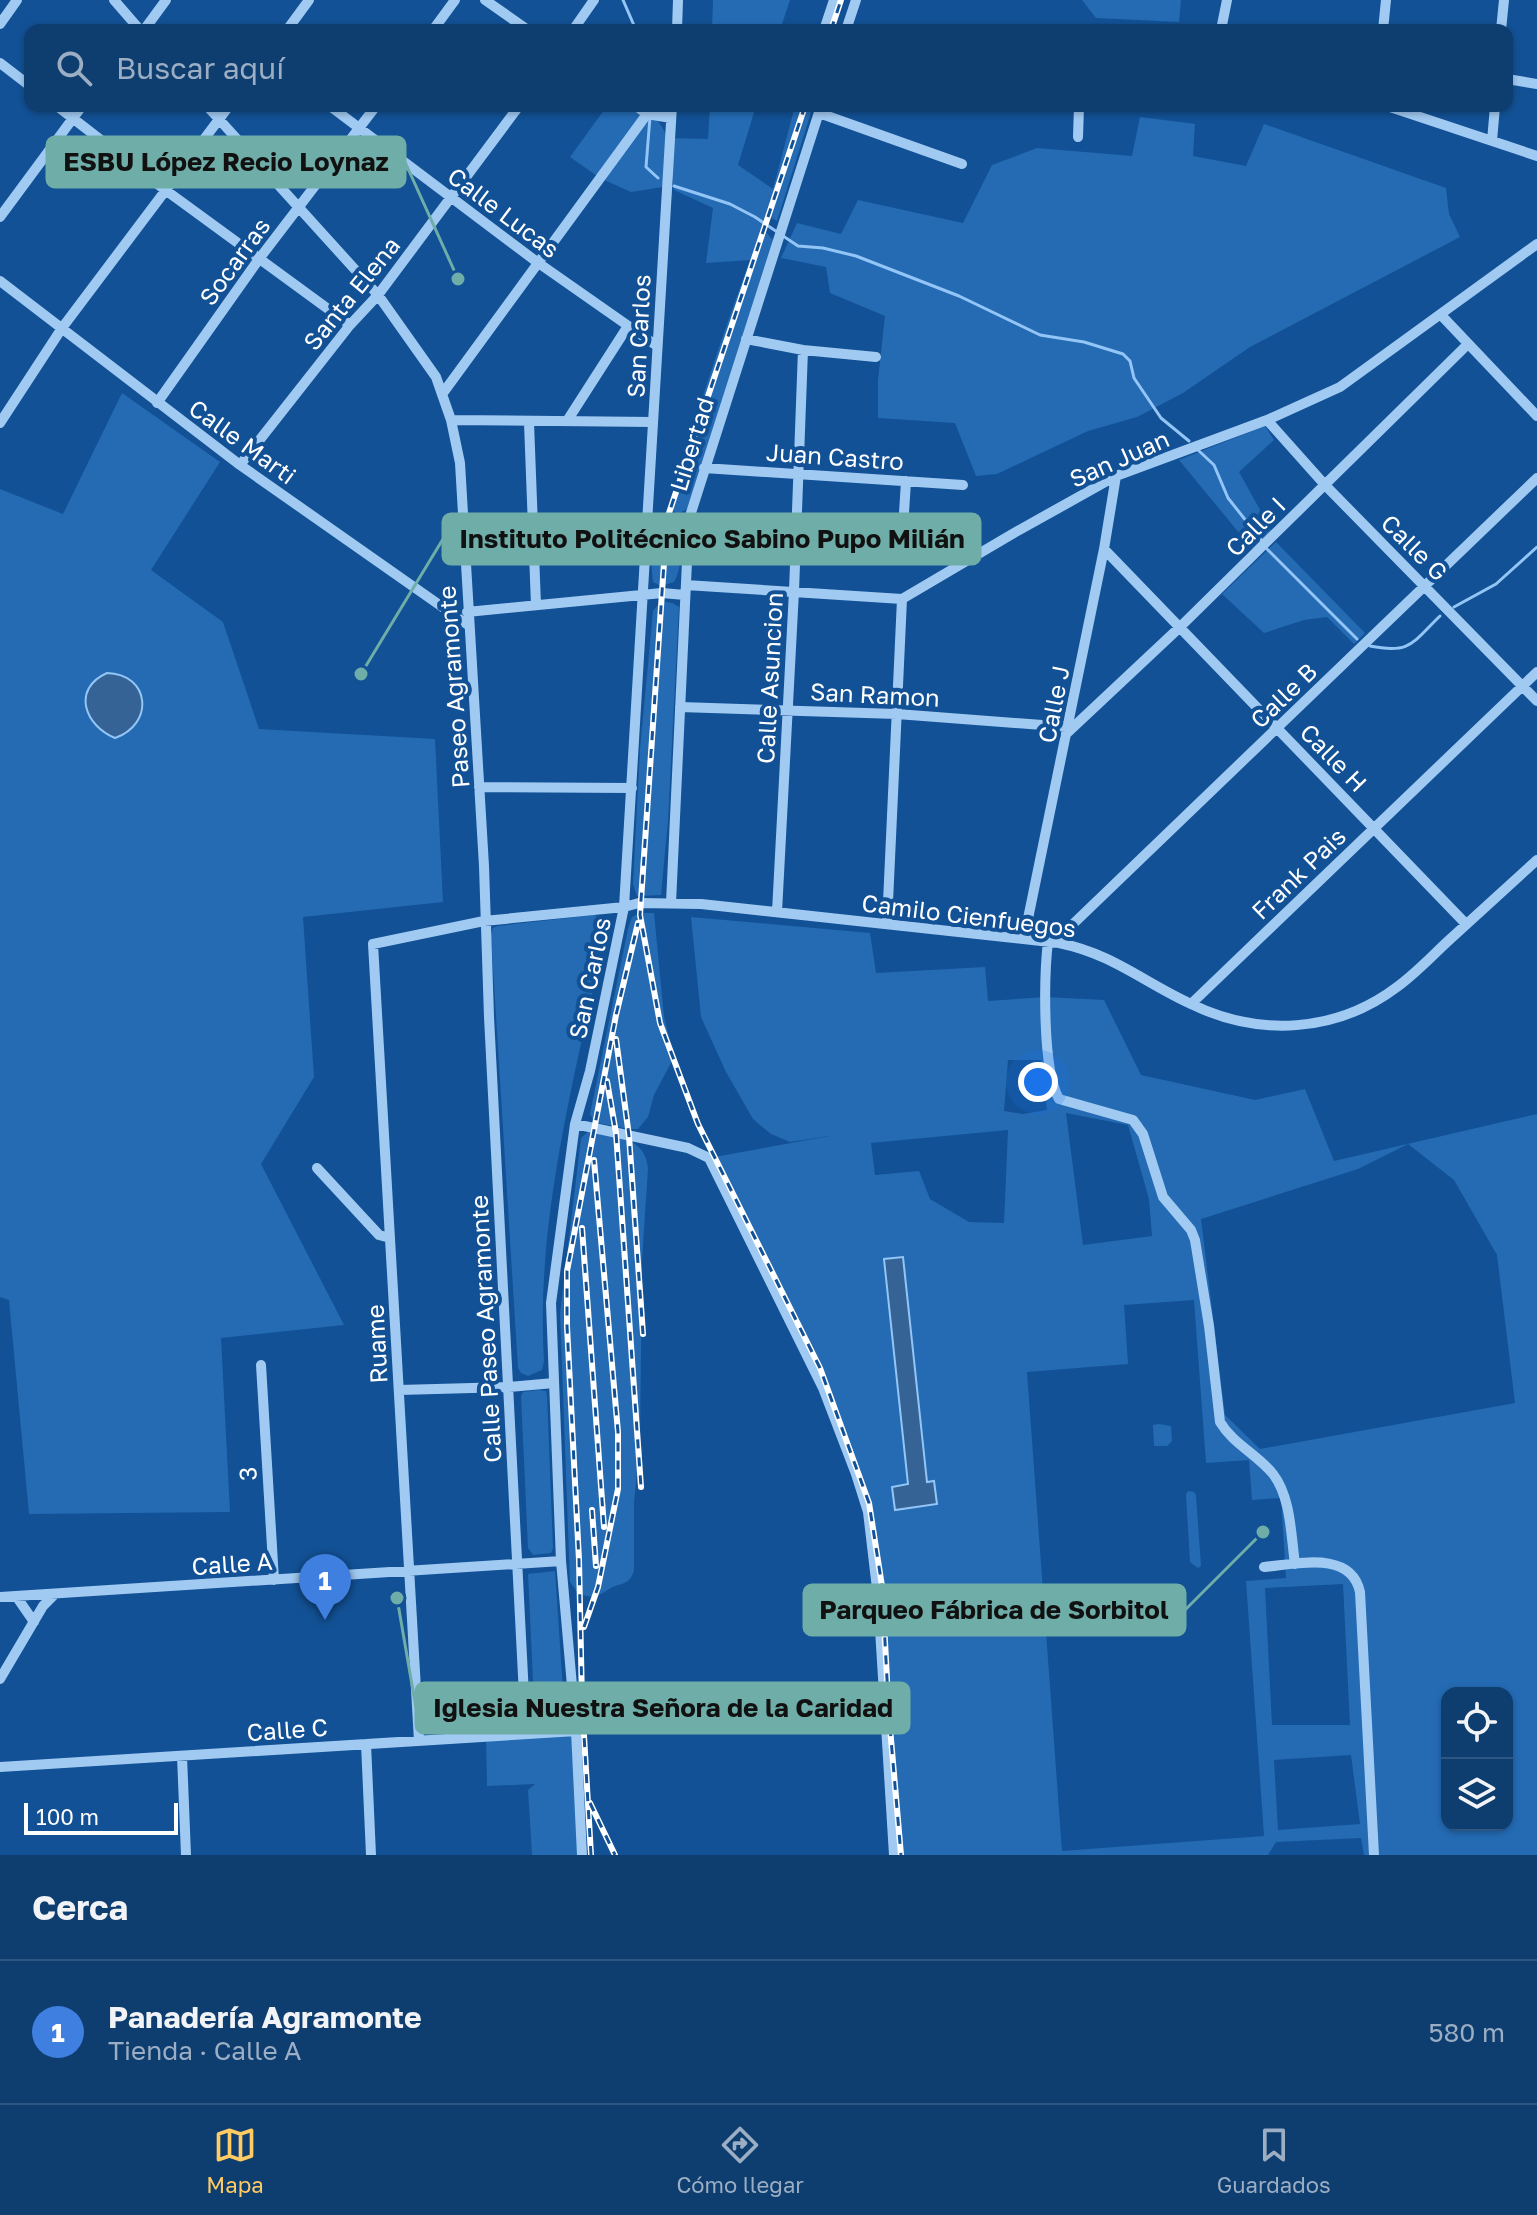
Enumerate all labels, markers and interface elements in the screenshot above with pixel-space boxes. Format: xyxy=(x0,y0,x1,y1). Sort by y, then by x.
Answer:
search box xyxy=(24,24,1513,112)
icon: search xyxy=(52,46,96,90)
text: Buscar aquí xyxy=(116,50,284,86)
callout: ESBU López Recio Loynaz xyxy=(47,137,405,187)
text: ESBU López Recio Loynaz xyxy=(63,146,389,177)
street label: Calle Lucas xyxy=(443,161,565,263)
street label: Socarras xyxy=(193,212,275,310)
street label: Santa Elena xyxy=(297,231,405,355)
street label: San Carlos xyxy=(620,274,656,398)
street label: Calle Marti xyxy=(184,393,302,489)
street label: Libertad xyxy=(663,394,719,494)
street label: San Juan xyxy=(1065,423,1173,493)
street label: Juan Castro xyxy=(765,437,905,475)
street label: Calle I xyxy=(1219,490,1291,562)
street label: Calle G xyxy=(1376,508,1454,586)
callout: Instituto Politécnico Sabino Pupo Milián xyxy=(443,514,980,564)
text: Instituto Politécnico Sabino Pupo Milián xyxy=(459,523,965,554)
street label: Paseo Agramonte xyxy=(431,585,475,789)
street label: Calle Asuncion xyxy=(750,592,788,764)
street label: Calle B xyxy=(1244,656,1322,734)
street label: Calle J xyxy=(1031,663,1075,745)
street label: San Ramon xyxy=(809,676,941,712)
street label: Calle H xyxy=(1295,717,1373,797)
street label: Frank Pais xyxy=(1245,821,1351,925)
street label: Camilo Cienfuegos xyxy=(860,887,1078,943)
street label: San Carlos xyxy=(562,915,616,1041)
your location xyxy=(1018,1062,1058,1102)
street label: Calle Paseo Agramonte xyxy=(464,1194,506,1464)
street label: Ruame xyxy=(359,1304,393,1384)
street label: 3 xyxy=(232,1466,262,1482)
street label: Calle A xyxy=(191,1546,273,1580)
pin: 1 xyxy=(299,1554,351,1620)
callout: Parqueo Fábrica de Sorbitol xyxy=(804,1585,1185,1635)
text: Parqueo Fábrica de Sorbitol xyxy=(819,1594,1169,1625)
callout: Iglesia Nuestra Señora de la Caridad xyxy=(416,1683,909,1733)
map controls xyxy=(1441,1687,1513,1831)
button: locate xyxy=(1441,1687,1513,1759)
text: Iglesia Nuestra Señora de la Caridad xyxy=(433,1692,893,1723)
street label: Calle C xyxy=(245,1712,329,1746)
button: layers xyxy=(1441,1759,1513,1831)
scale bar xyxy=(24,1799,178,1835)
text: 100 m xyxy=(36,1803,99,1830)
text: Cerca xyxy=(32,1887,128,1927)
text: Panadería Agramonte xyxy=(108,1999,422,2035)
text: 1 xyxy=(51,2017,65,2048)
text: 580 m xyxy=(1428,2017,1505,2048)
text: Tienda · Calle A xyxy=(108,2035,301,2066)
tab: Mapa xyxy=(206,2123,264,2198)
tab: Cómo llegar xyxy=(676,2123,804,2198)
tab: Guardados xyxy=(1217,2123,1331,2198)

